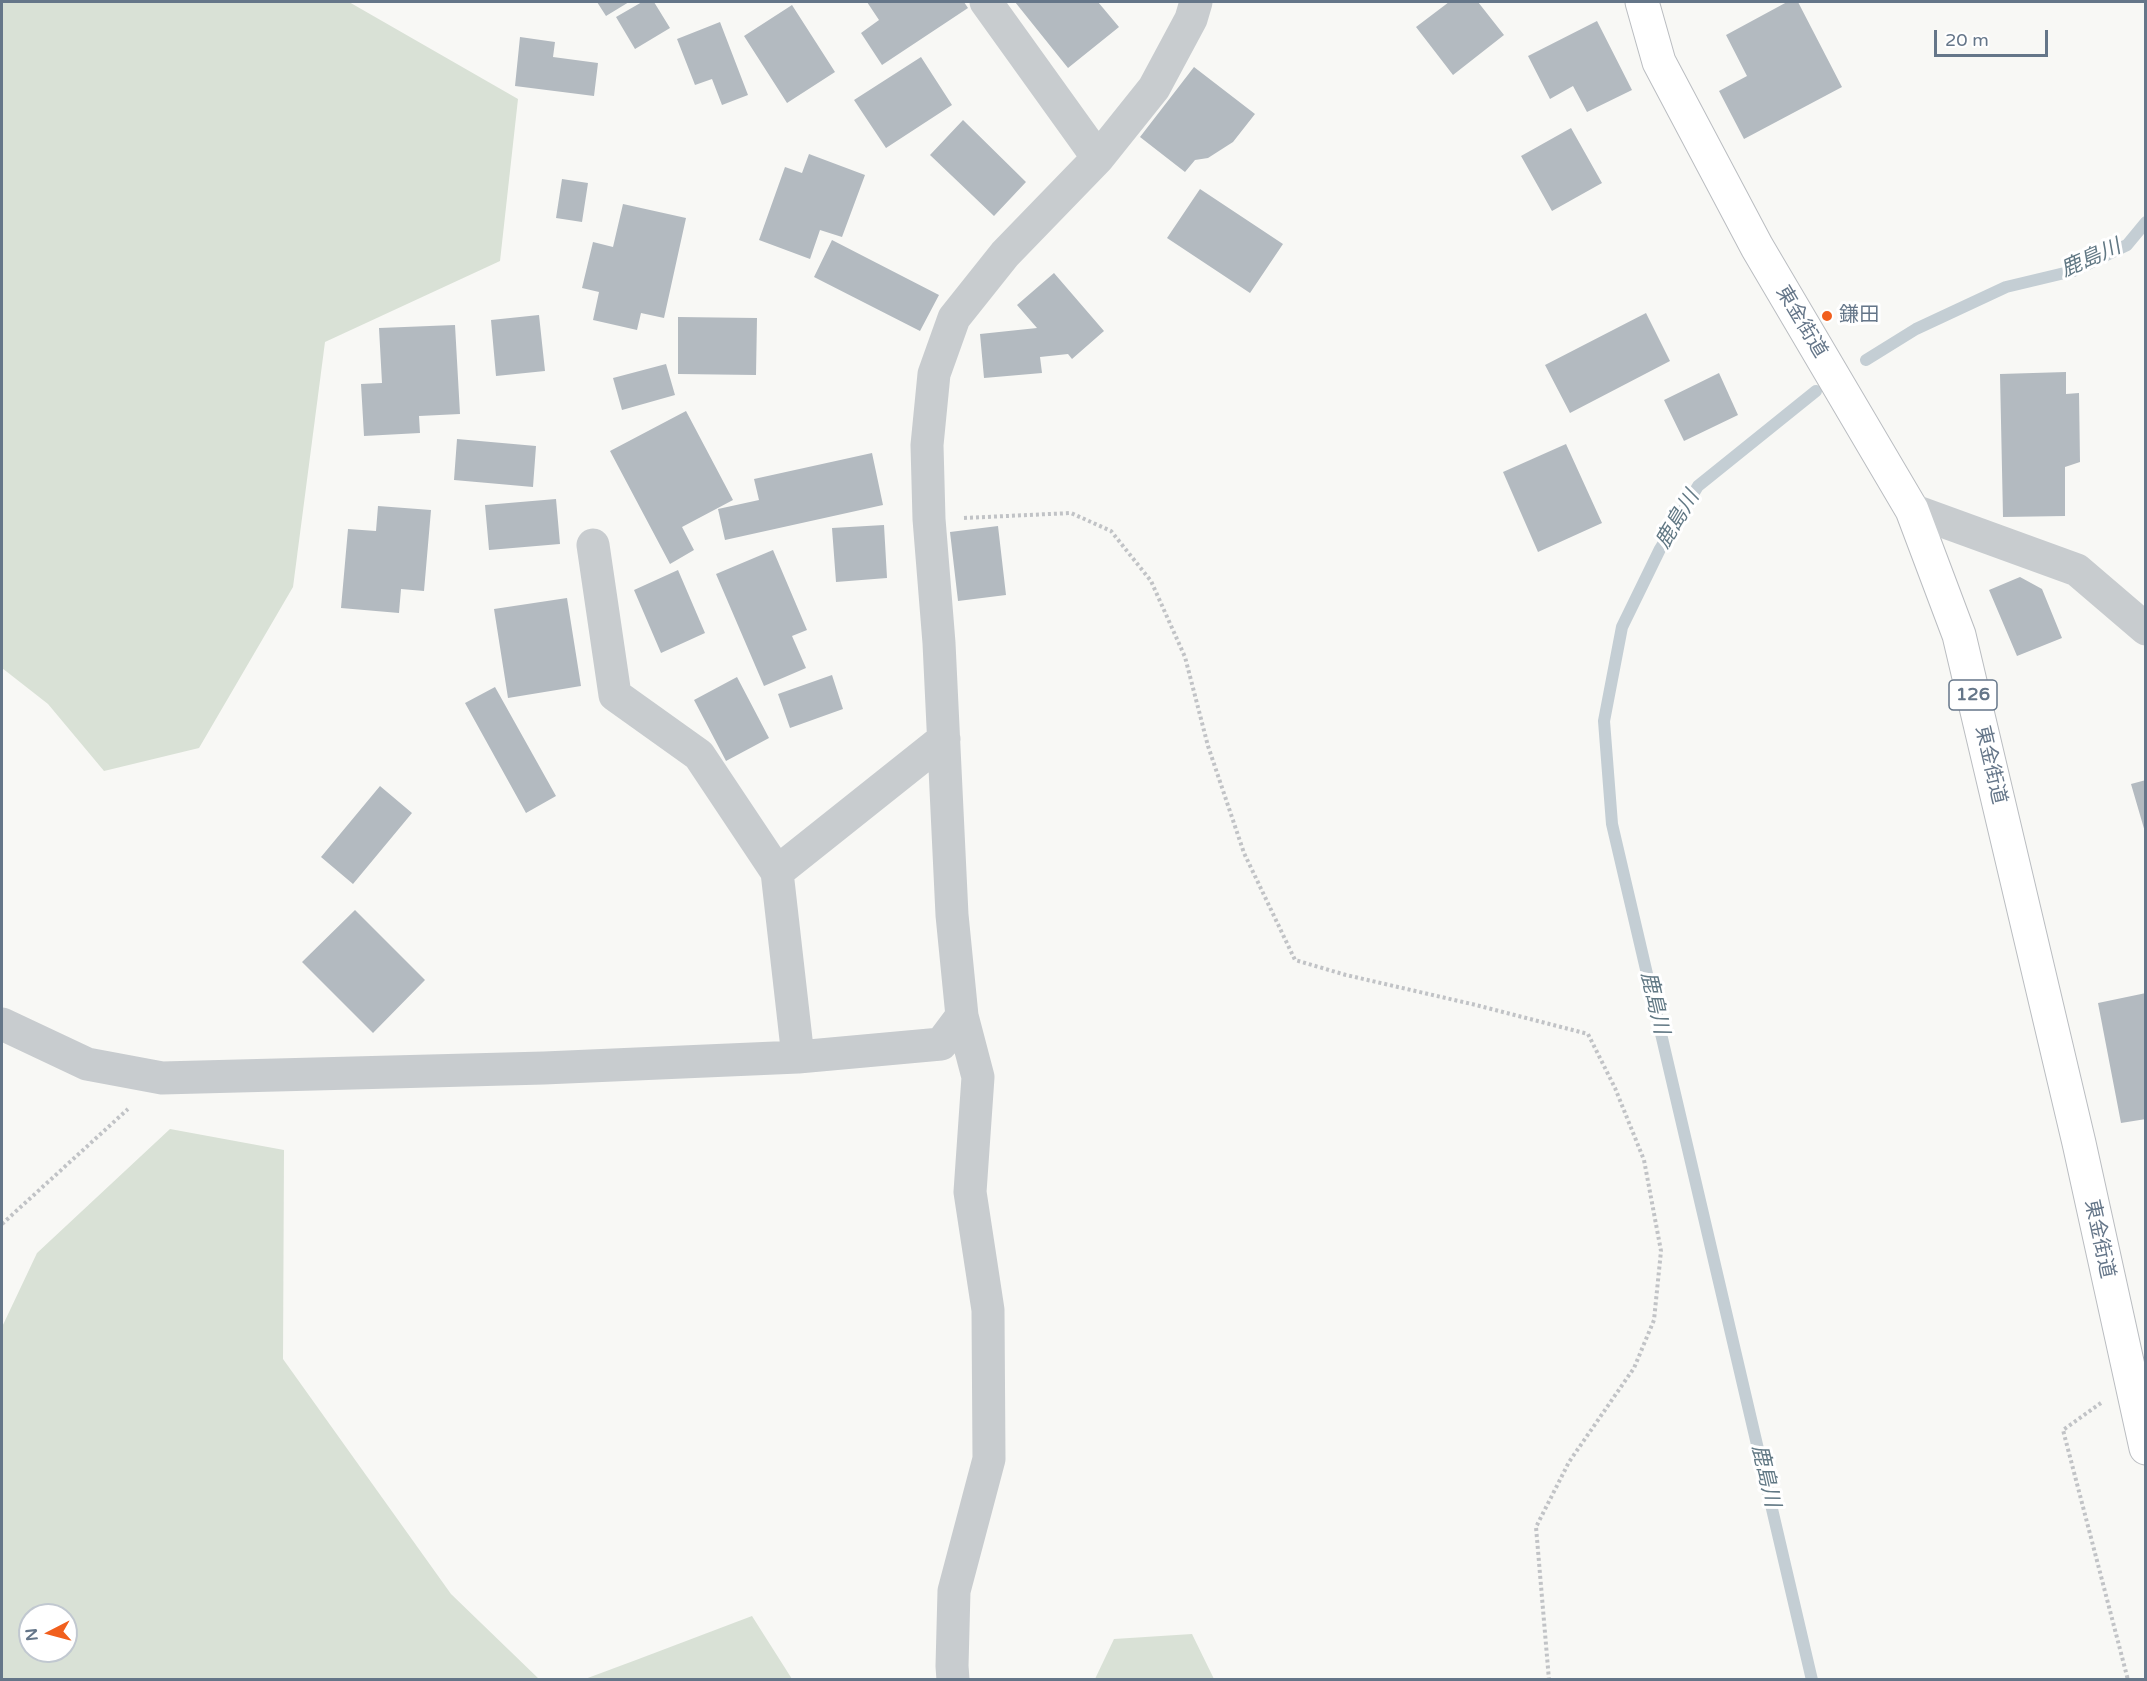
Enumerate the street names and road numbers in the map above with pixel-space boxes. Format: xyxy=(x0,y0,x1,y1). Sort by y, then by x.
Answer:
street label: 東金街道 xyxy=(1770,282,1832,362)
road number: 126 xyxy=(1949,680,1997,710)
street label: 東金街道 xyxy=(1969,723,2011,807)
street label: 東金街道 xyxy=(2079,1197,2119,1281)

